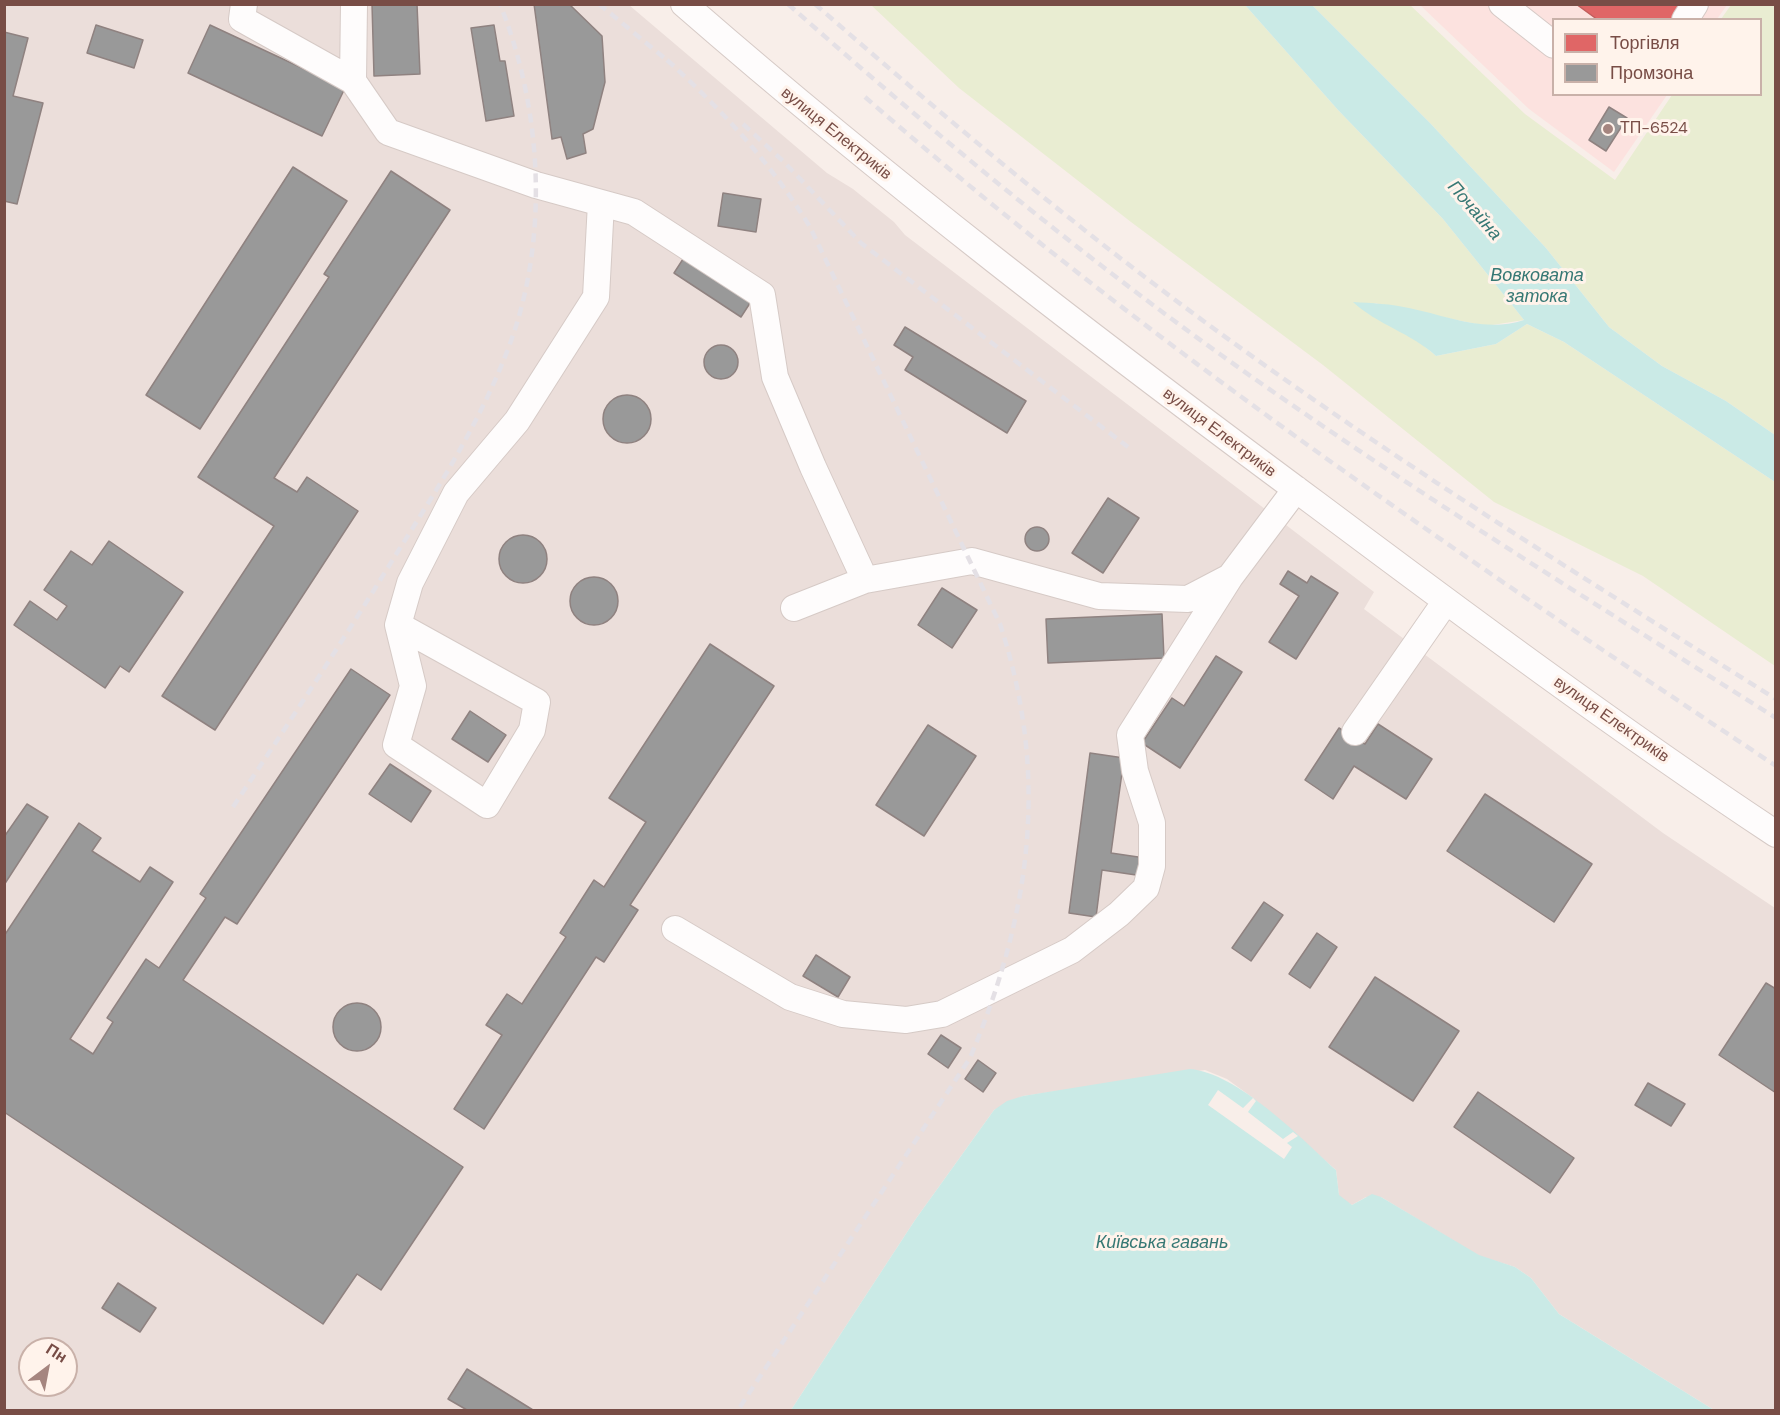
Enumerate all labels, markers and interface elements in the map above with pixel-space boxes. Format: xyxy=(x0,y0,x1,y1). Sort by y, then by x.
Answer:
legend xyxy=(1552,18,1762,96)
text: Торгівля xyxy=(1610,31,1680,55)
text: Промзона xyxy=(1610,61,1693,85)
street label: вулиця Електриків xyxy=(777,84,895,184)
place label: ТП-6524 xyxy=(1620,119,1688,139)
marker: ТП-6524 xyxy=(1601,122,1615,136)
water label: Почайна xyxy=(1442,177,1506,245)
water label: Вовковата затока xyxy=(1490,265,1584,308)
street label: вулиця Електриків xyxy=(1159,384,1279,482)
street label: вулиця Електриків xyxy=(1550,673,1672,767)
water label: Київська гавань xyxy=(1096,1232,1228,1254)
north arrow xyxy=(18,1337,78,1397)
text: Пн xyxy=(42,1338,71,1368)

